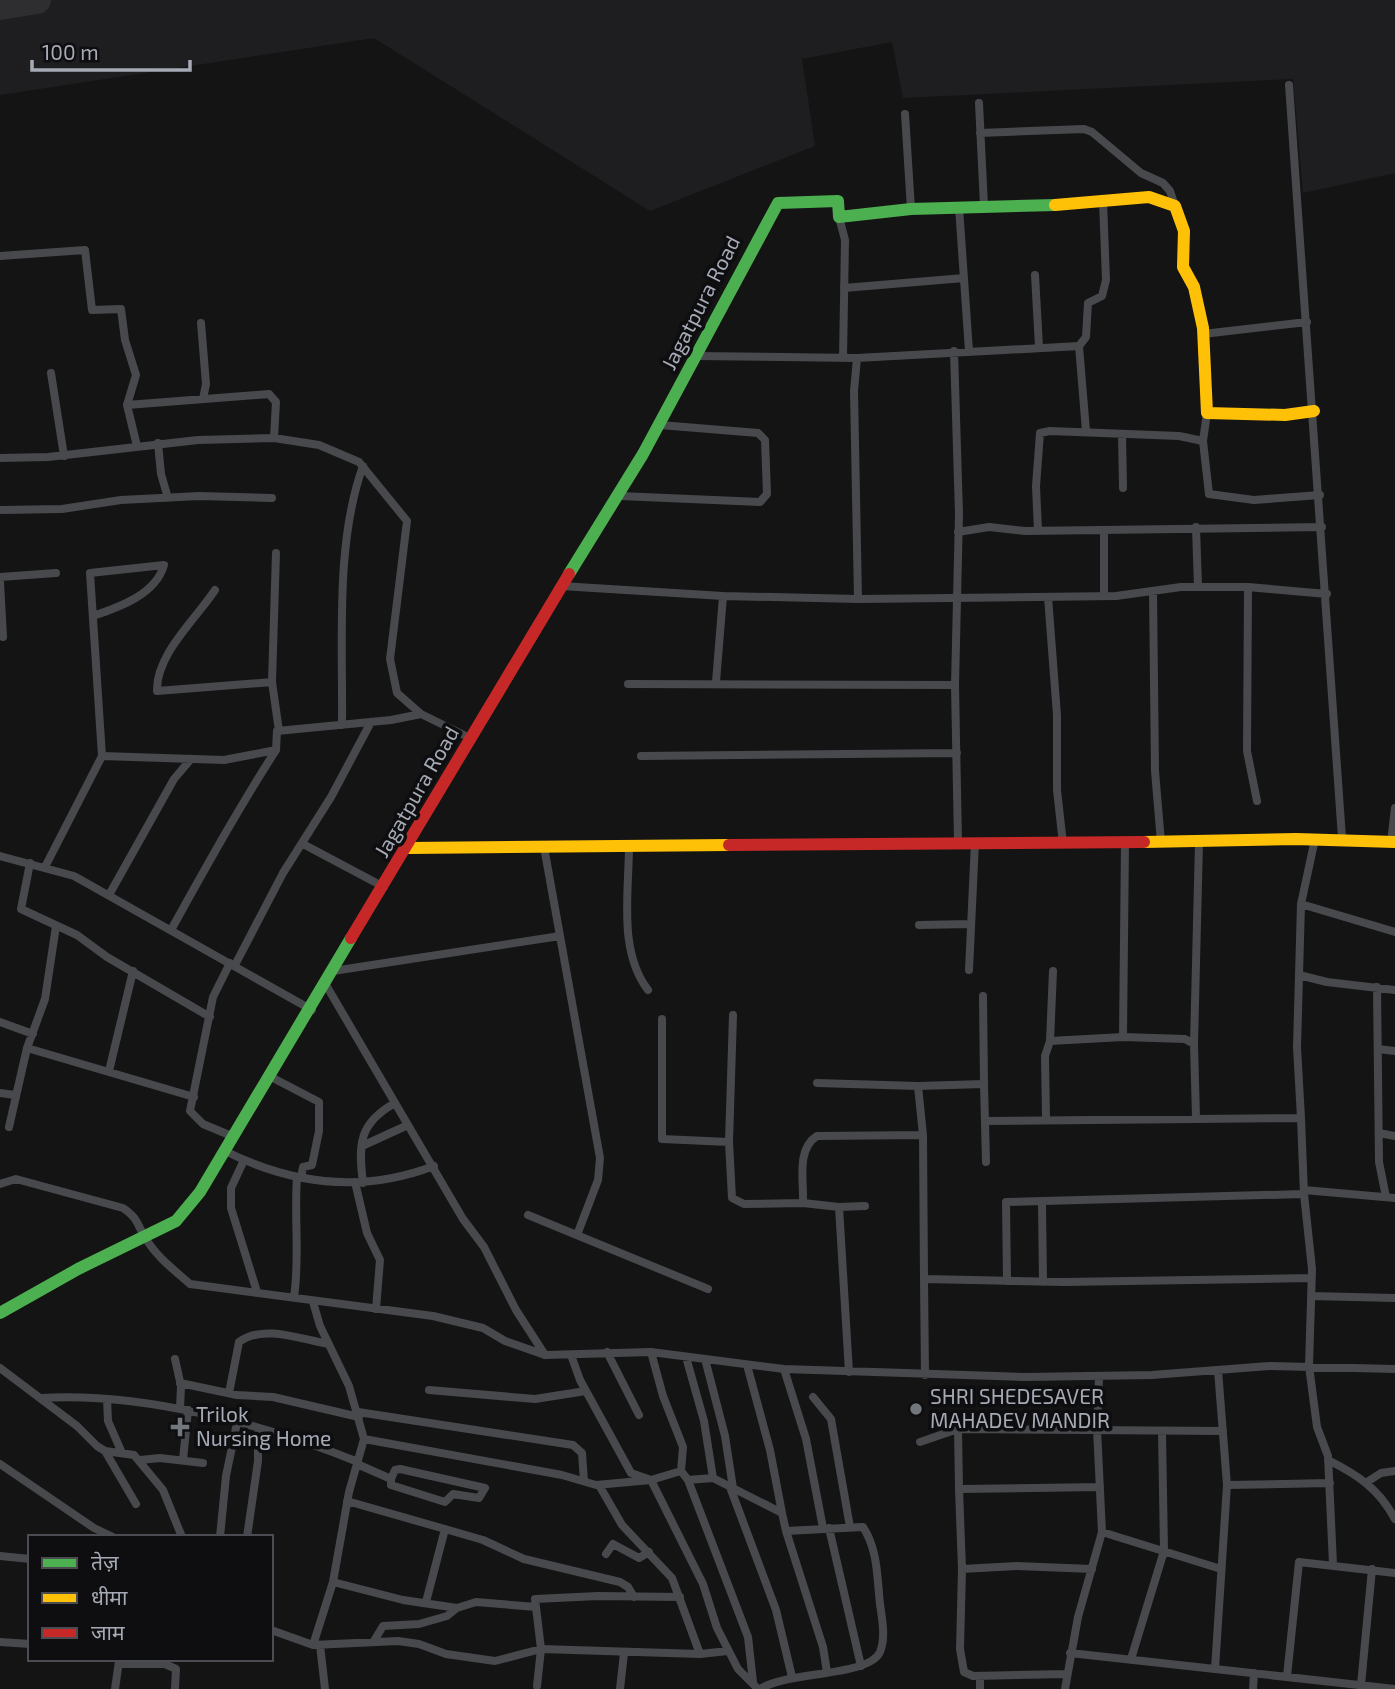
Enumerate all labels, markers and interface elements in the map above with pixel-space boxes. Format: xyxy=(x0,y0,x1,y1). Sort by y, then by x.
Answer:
scale bar xyxy=(32,28,189,72)
text: 100 m xyxy=(42,39,99,64)
street label: Jagatpura Road xyxy=(655,231,744,373)
street label: Jagatpura Road xyxy=(368,721,463,861)
place label: SHRI SHEDESAVER MAHADEV MANDIR xyxy=(930,1383,1110,1432)
place label: Trilok Nursing Home xyxy=(196,1401,331,1450)
marker: SHRI SHEDESAVER MAHADEV MANDIR xyxy=(908,1401,924,1417)
marker: Trilok Nursing Home xyxy=(170,1417,190,1437)
legend xyxy=(28,1535,273,1661)
text: तेज़ xyxy=(91,1549,119,1574)
text: धीमा xyxy=(91,1584,128,1609)
text: जाम xyxy=(91,1619,125,1644)

